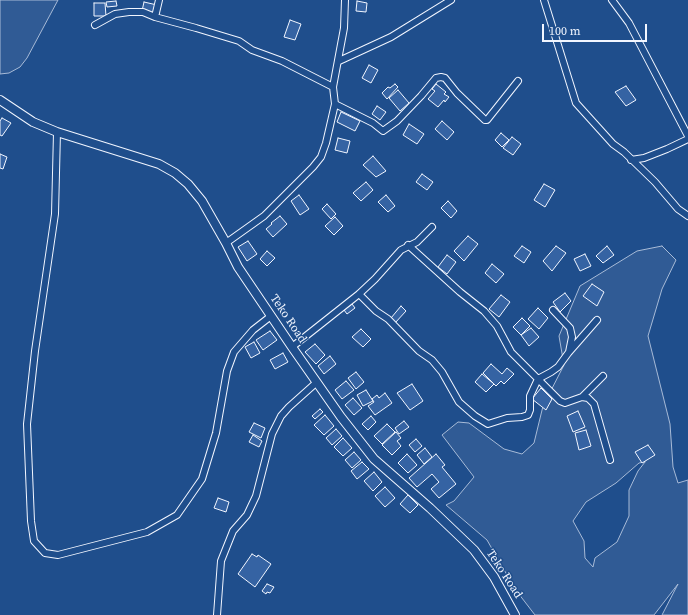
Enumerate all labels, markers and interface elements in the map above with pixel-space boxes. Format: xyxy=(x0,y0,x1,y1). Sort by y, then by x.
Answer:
scale bar xyxy=(544,16,649,42)
text: 100 m xyxy=(549,23,581,39)
street label: Teko Road xyxy=(267,292,309,346)
street label: Teko Road xyxy=(483,547,525,601)

